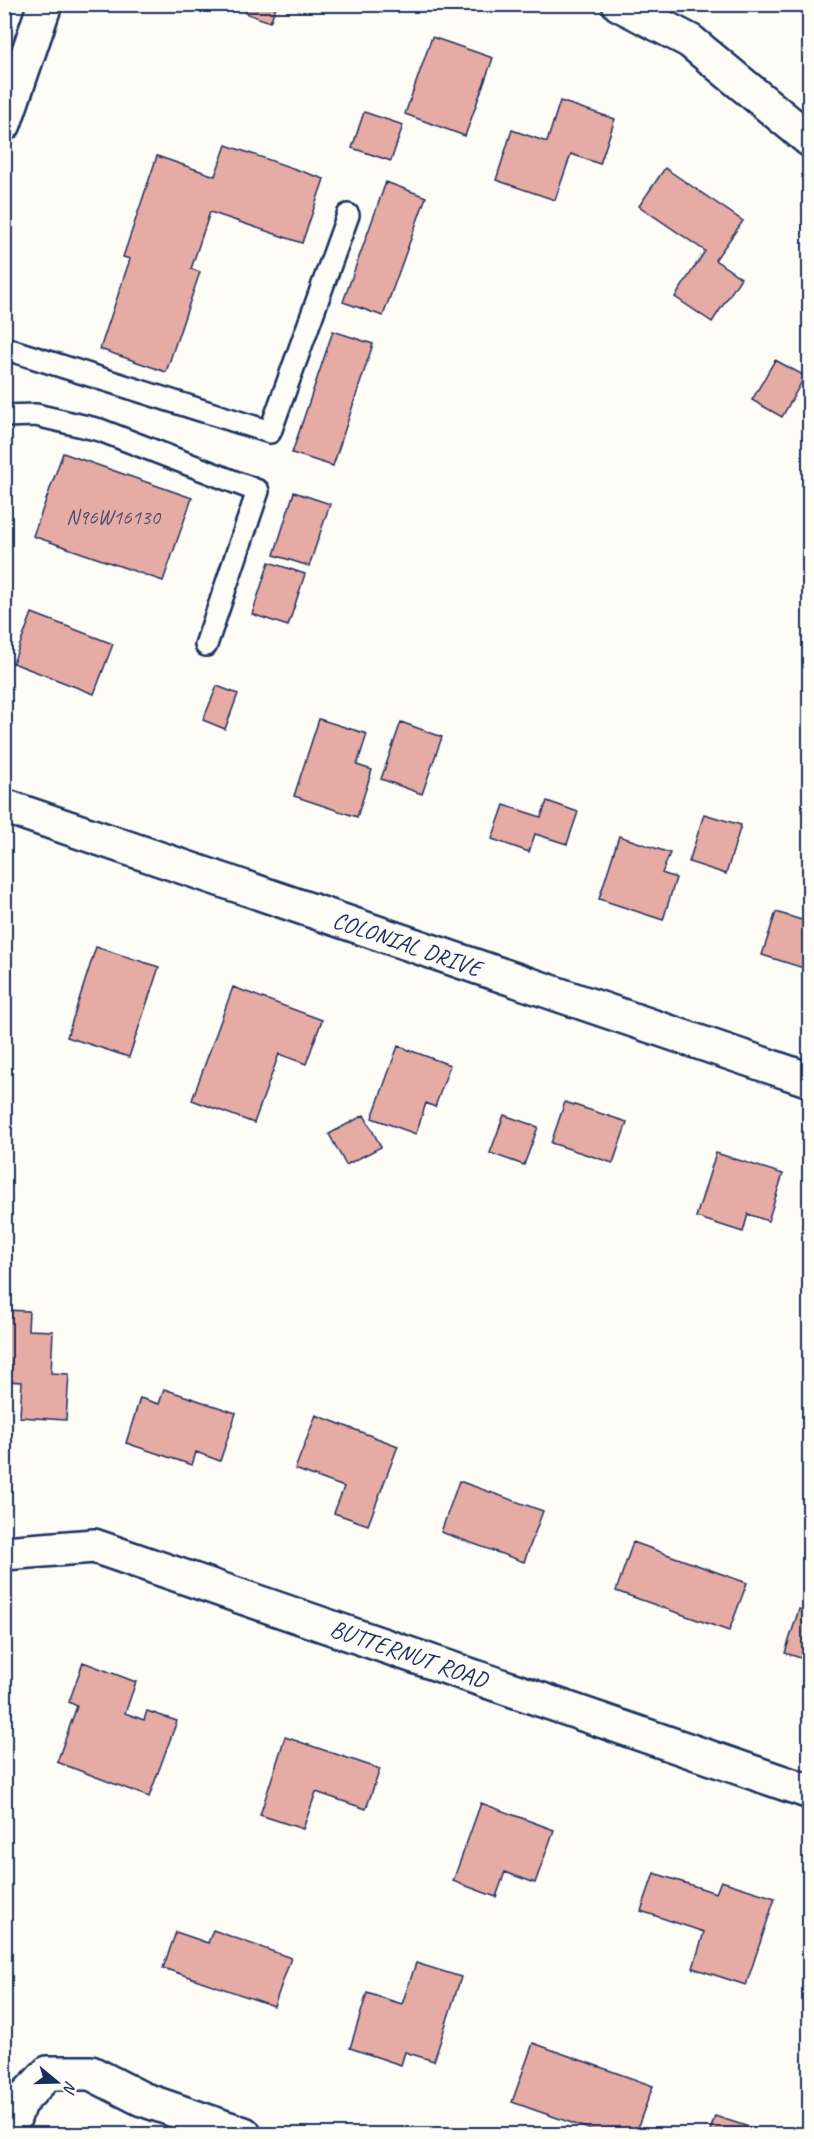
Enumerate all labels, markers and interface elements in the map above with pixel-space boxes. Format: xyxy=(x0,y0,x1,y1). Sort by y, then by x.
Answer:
house number: N96W16130 xyxy=(66,504,161,530)
street label: COLONIAL DRIVE xyxy=(329,905,488,984)
street label: BUTTERNUT ROAD xyxy=(327,1613,493,1696)
north arrow xyxy=(27,2052,87,2112)
text: N xyxy=(58,2079,81,2097)

